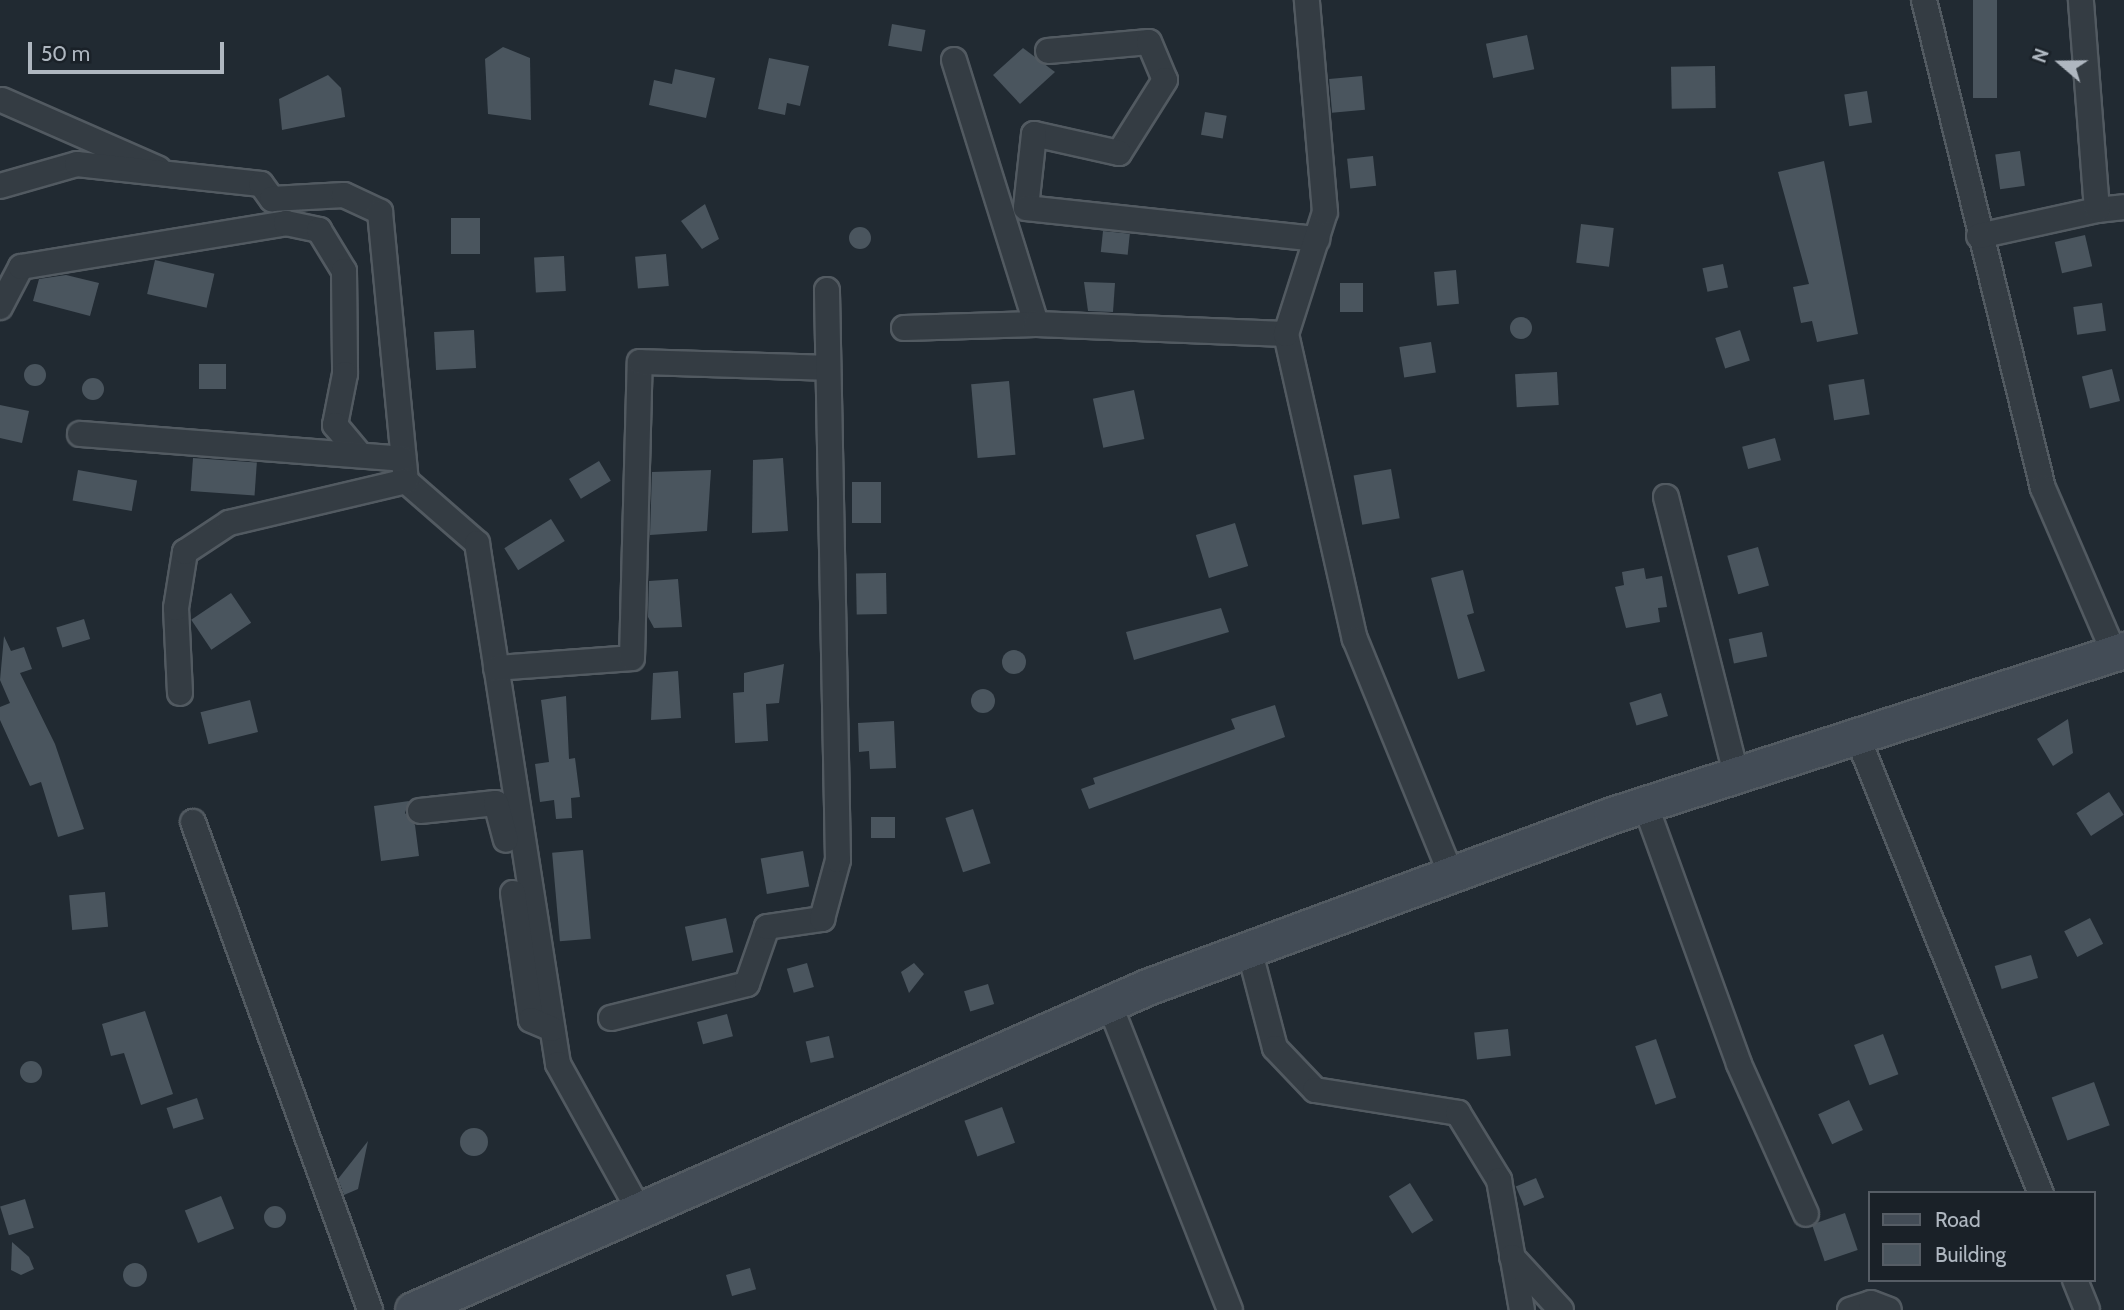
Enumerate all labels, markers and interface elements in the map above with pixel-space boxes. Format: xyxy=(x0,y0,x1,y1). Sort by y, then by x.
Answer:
scale bar xyxy=(32,28,228,72)
north arrow xyxy=(2026,28,2096,98)
text: 50 m xyxy=(41,41,90,66)
text: N xyxy=(2028,45,2054,66)
legend xyxy=(1868,1191,2096,1282)
text: Road xyxy=(1935,1207,1981,1232)
text: Building xyxy=(1935,1242,2006,1267)

